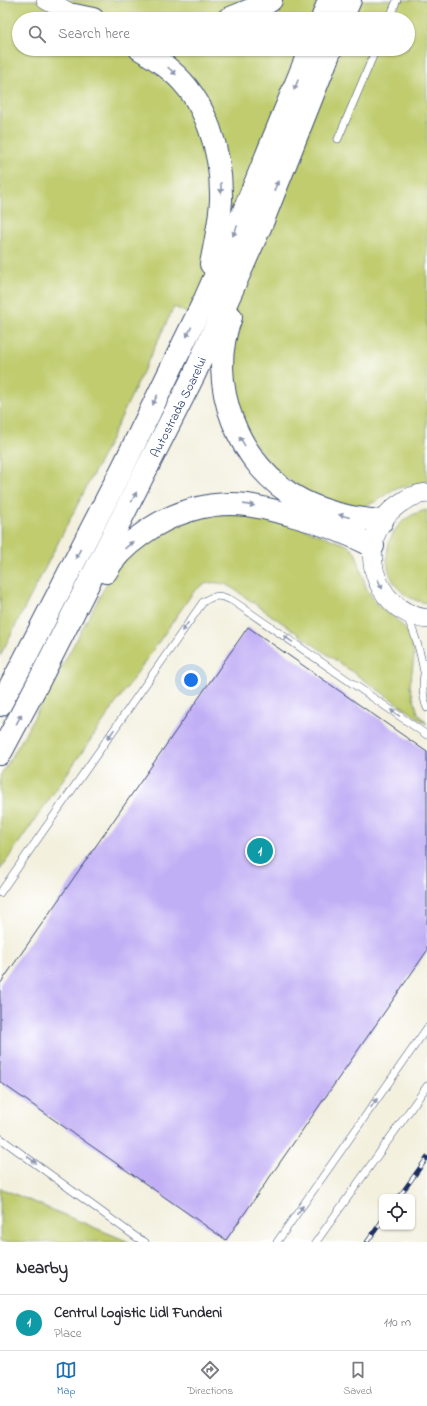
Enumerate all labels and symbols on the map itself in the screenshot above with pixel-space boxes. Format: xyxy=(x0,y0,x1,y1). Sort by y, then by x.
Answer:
one-way arrow xyxy=(166,67,177,76)
one-way arrow xyxy=(292,80,298,92)
one-way arrow xyxy=(274,180,280,192)
one-way arrow xyxy=(217,182,224,194)
one-way arrow xyxy=(232,226,238,237)
one-way arrow xyxy=(185,326,192,337)
street label: Autostrada Soarelui xyxy=(146,354,212,461)
one-way arrow xyxy=(152,394,158,406)
one-way arrow xyxy=(239,435,246,447)
one-way arrow xyxy=(130,491,137,502)
one-way arrow xyxy=(242,502,255,508)
one-way arrow xyxy=(337,513,349,519)
one-way arrow xyxy=(124,540,134,549)
one-way arrow xyxy=(75,548,82,559)
one-way arrow xyxy=(377,578,383,590)
one-way arrow xyxy=(181,622,189,632)
one-way arrow xyxy=(283,635,293,643)
your location xyxy=(181,670,201,690)
one-way arrow xyxy=(390,709,400,717)
one-way arrow xyxy=(15,714,22,725)
one-way arrow xyxy=(107,728,115,739)
pin: 1 xyxy=(247,836,273,866)
one-way arrow xyxy=(370,1098,378,1109)
one-way arrow xyxy=(26,1156,37,1165)
one-way arrow xyxy=(296,1205,304,1215)

